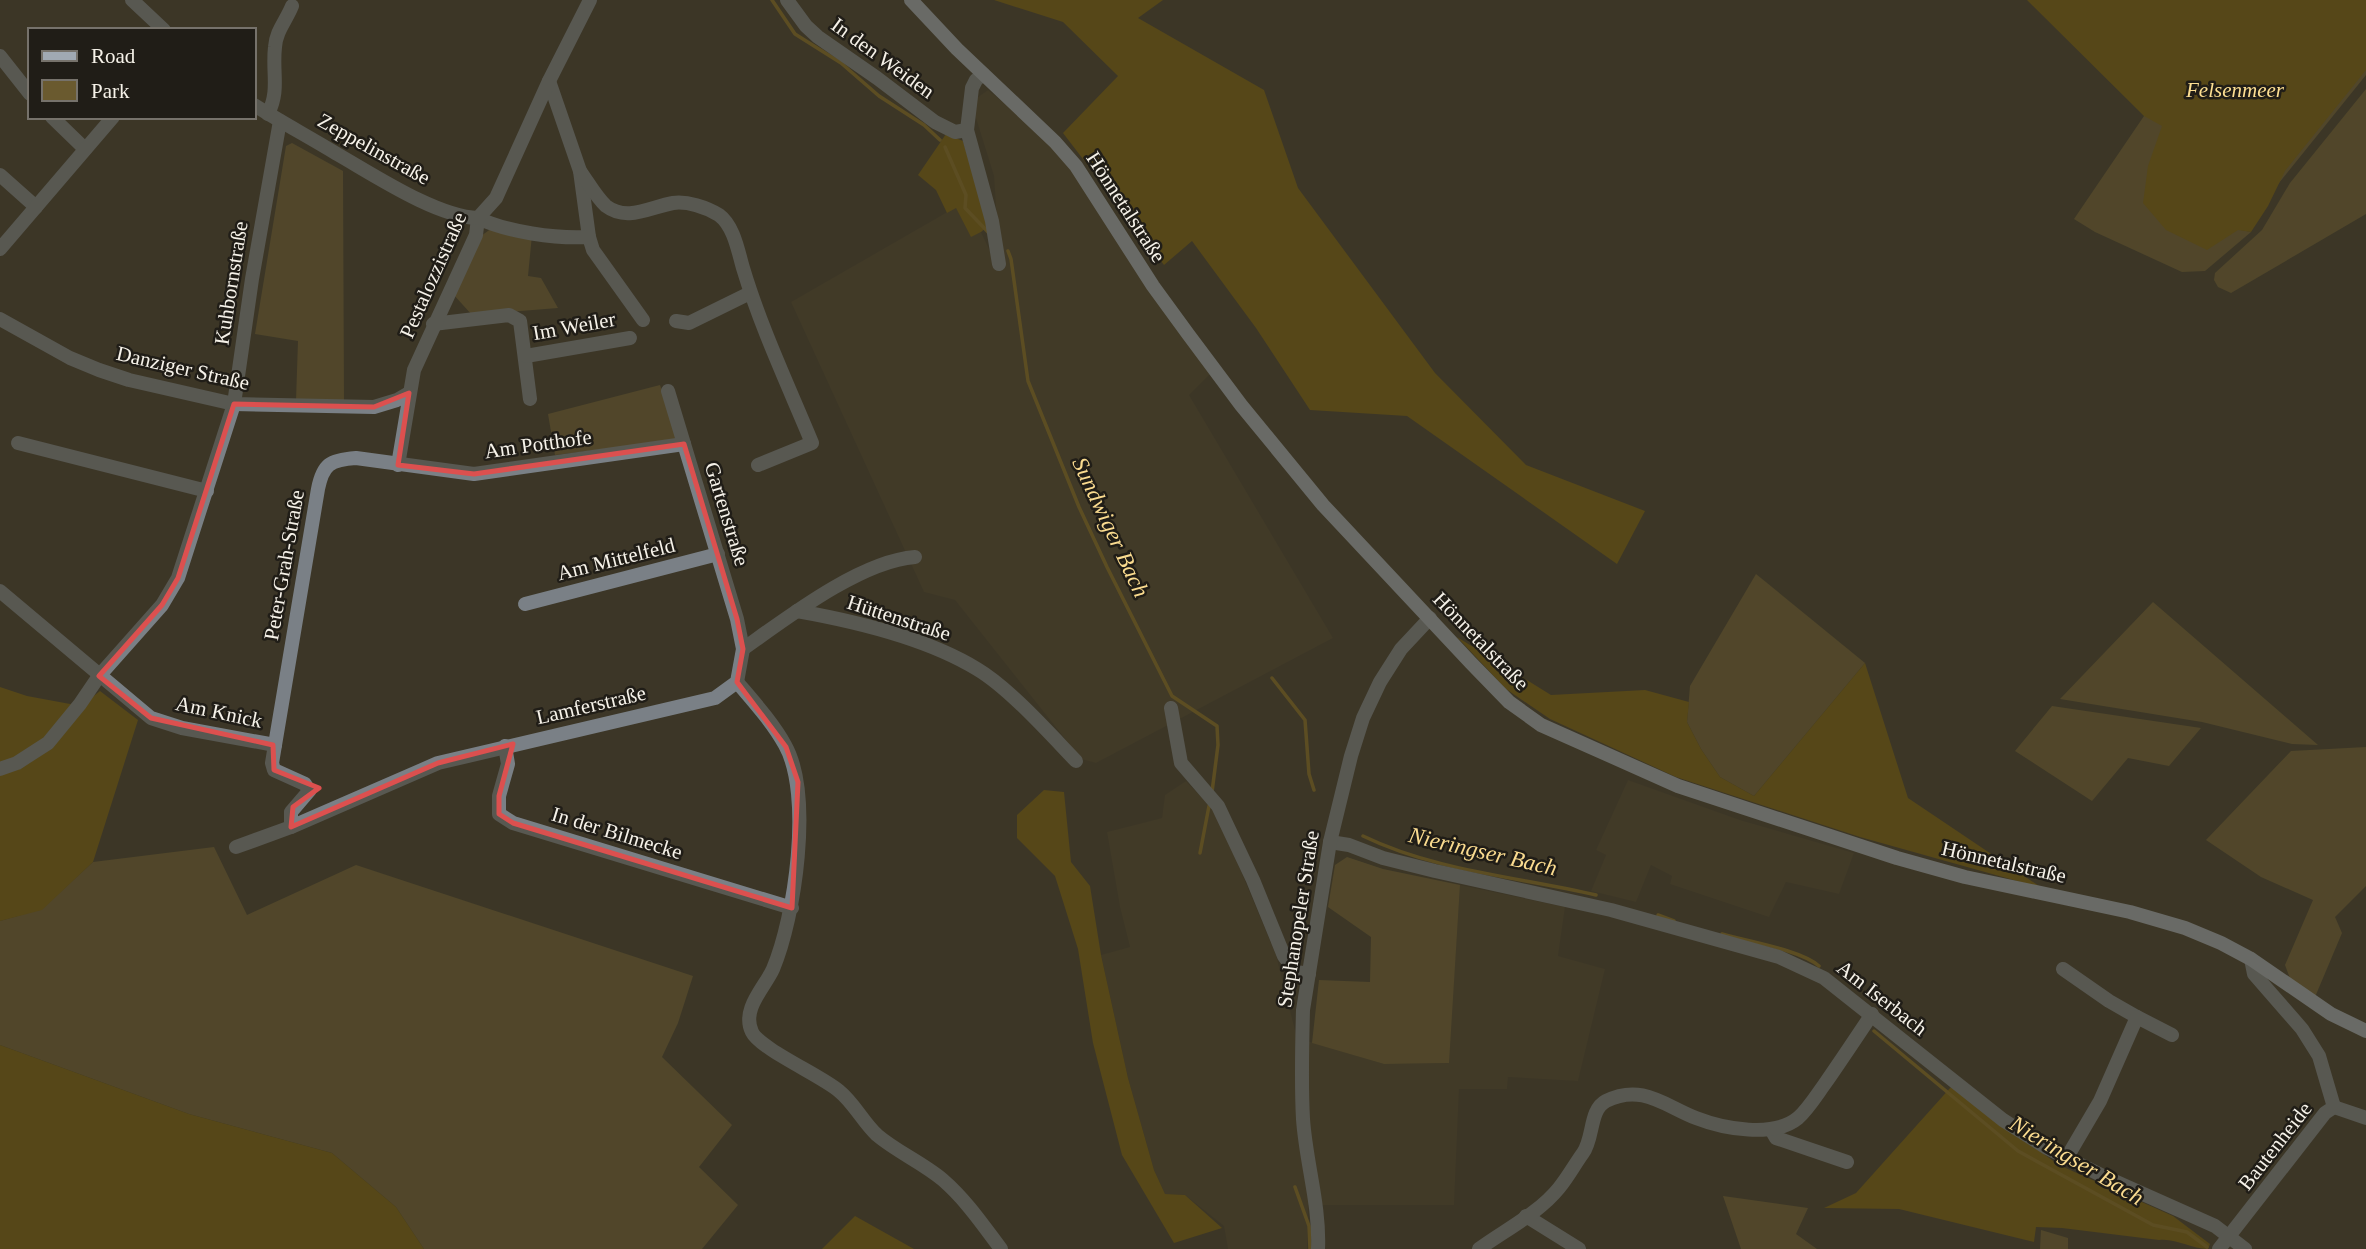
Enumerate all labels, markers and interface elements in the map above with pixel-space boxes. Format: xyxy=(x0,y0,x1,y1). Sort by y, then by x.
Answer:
street label: In den Weiden xyxy=(827,13,940,104)
legend xyxy=(28,28,256,119)
text: Road xyxy=(91,44,136,68)
park label: Felsenmeer xyxy=(2185,78,2285,102)
text: Park xyxy=(91,79,130,103)
street label: Zeppelinstraße xyxy=(314,108,434,190)
street label: Hönnetalstraße xyxy=(1081,147,1171,267)
street label: Pestalozzistraße xyxy=(395,208,471,342)
street label: Kuhbornstraße xyxy=(209,219,253,347)
street label: Im Weiler xyxy=(531,307,617,345)
street label: Danziger Straße xyxy=(114,341,252,395)
street label: Am Potthofe xyxy=(483,425,593,463)
water label: Sundwiger Bach xyxy=(1067,453,1154,601)
street label: Gartenstraße xyxy=(700,459,754,569)
street label: Peter-Grah-Straße xyxy=(259,488,309,642)
street label: Am Mittelfeld xyxy=(555,533,678,585)
street label: Hönnetalstraße xyxy=(1428,587,1534,695)
street label: Hüttenstraße xyxy=(844,590,954,646)
street label: Lamferstraße xyxy=(534,681,648,729)
street label: Am Knick xyxy=(173,691,265,733)
street label: In der Bilmecke xyxy=(549,802,685,864)
water label: Nieringser Bach xyxy=(1405,822,1559,881)
street label: Stephanopeler Straße xyxy=(1272,829,1324,1009)
street label: Hönnetalstraße xyxy=(1939,836,2069,888)
street label: Am Iserbach xyxy=(1832,955,1932,1041)
street label: Bautenheide xyxy=(2233,1097,2317,1195)
water label: Nieringser Bach xyxy=(2005,1110,2148,1210)

